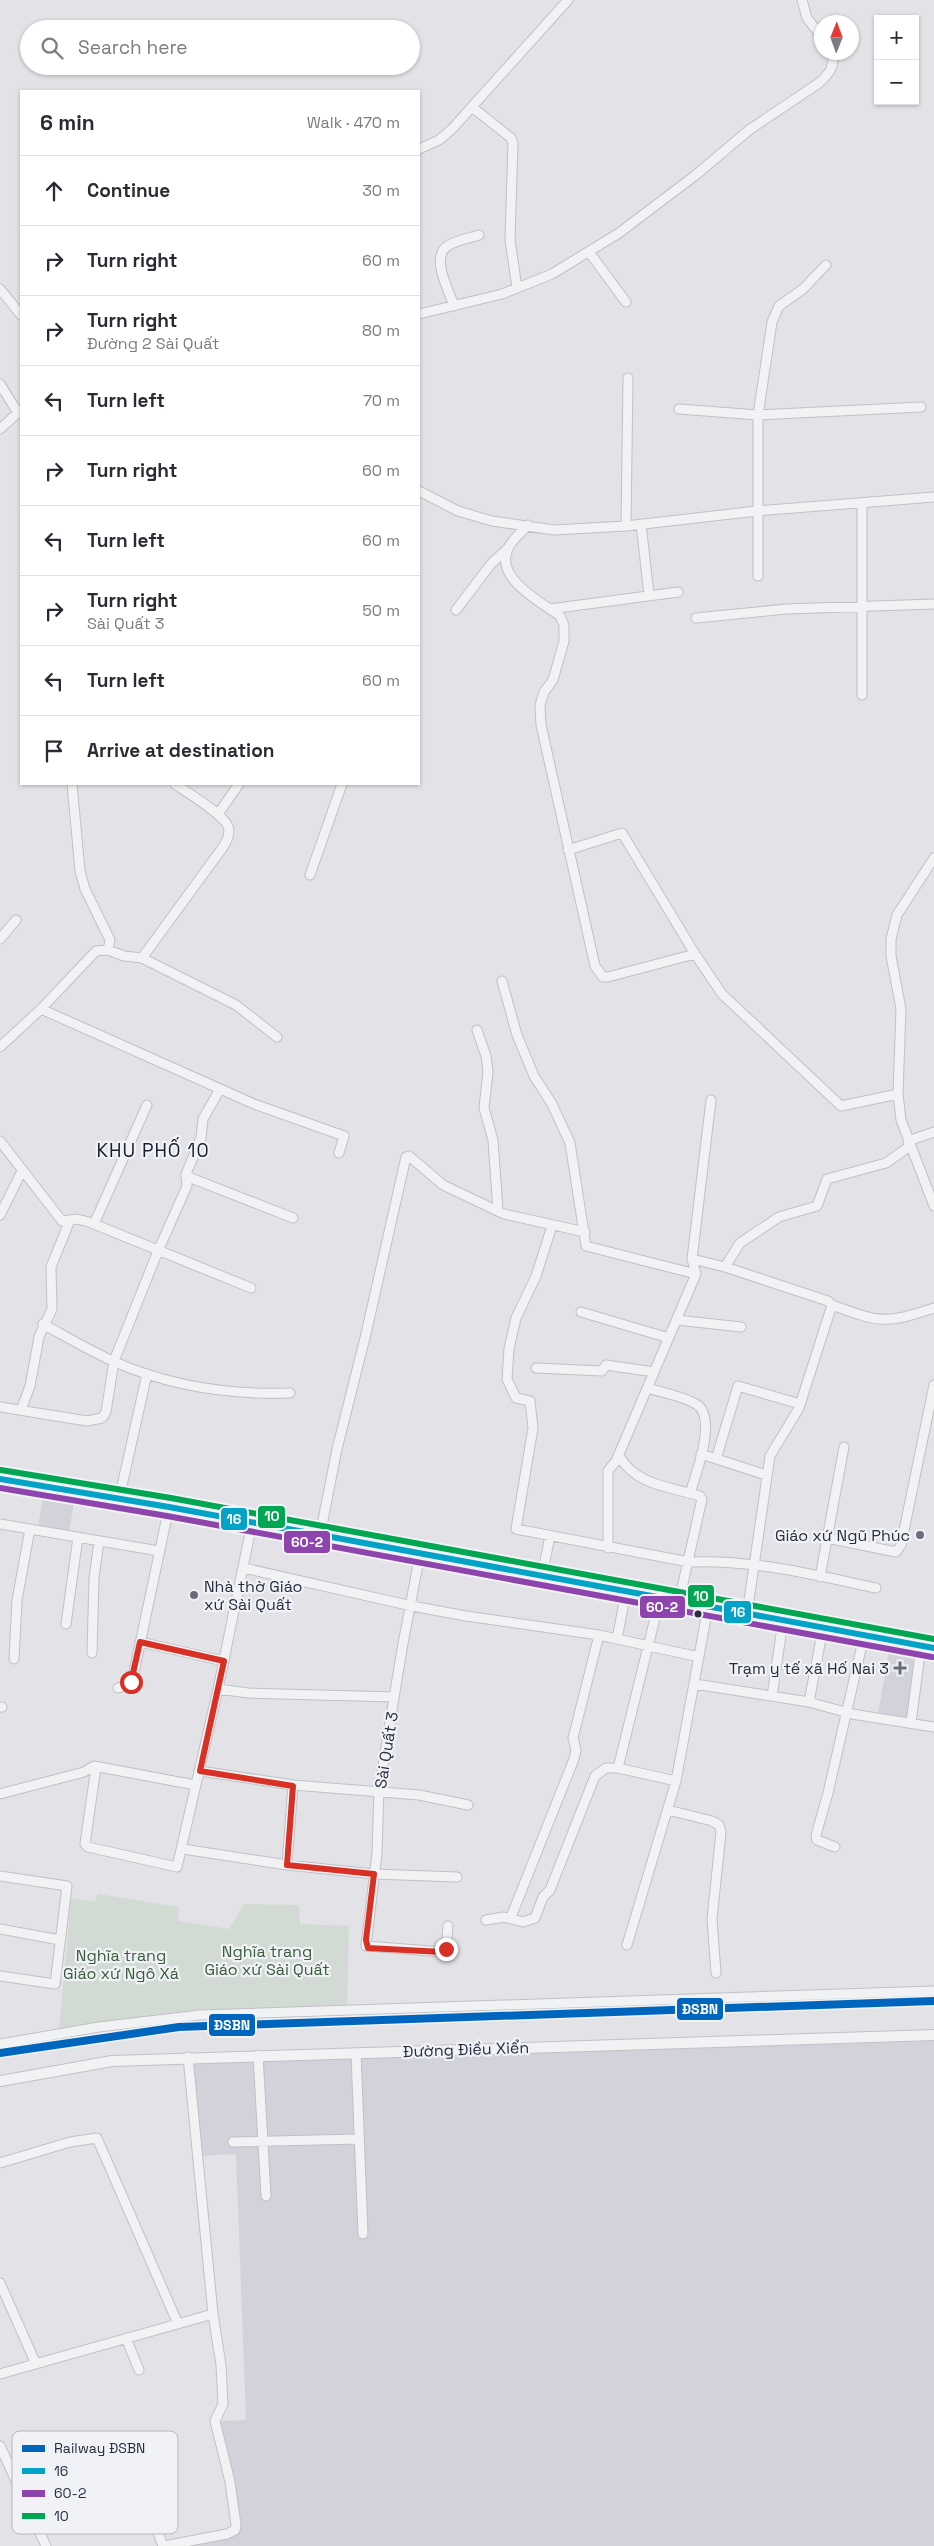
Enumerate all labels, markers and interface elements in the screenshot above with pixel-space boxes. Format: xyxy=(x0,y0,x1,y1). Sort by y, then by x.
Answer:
north arrow xyxy=(814,15,859,60)
map controls xyxy=(874,15,919,105)
button: + xyxy=(874,15,919,60)
search box xyxy=(20,20,420,75)
icon: search xyxy=(38,34,66,62)
text: Search here xyxy=(78,35,188,60)
button: − xyxy=(874,60,919,105)
text: 6 min xyxy=(40,109,95,136)
text: Walk · 470 m xyxy=(307,112,400,133)
icon: ahead xyxy=(40,177,68,205)
text: Continue xyxy=(87,178,170,203)
text: 30 m xyxy=(362,180,400,201)
icon: right xyxy=(40,247,68,275)
text: Turn right xyxy=(87,248,177,273)
text: 60 m xyxy=(362,250,400,271)
text: Turn right xyxy=(87,308,177,333)
icon: right xyxy=(40,317,68,345)
text: 80 m xyxy=(362,320,400,341)
text: Đường 2 Sài Quất xyxy=(87,333,219,354)
icon: left xyxy=(40,387,68,415)
text: Turn left xyxy=(87,388,165,413)
text: 70 m xyxy=(363,390,400,411)
icon: right xyxy=(40,457,68,485)
text: Turn right xyxy=(87,458,177,483)
text: 60 m xyxy=(362,460,400,481)
icon: left xyxy=(40,527,68,555)
text: Turn left xyxy=(87,528,165,553)
text: 60 m xyxy=(362,530,400,551)
text: Turn right xyxy=(87,588,177,613)
icon: right xyxy=(40,597,68,625)
text: 50 m xyxy=(362,600,400,621)
text: Sài Quất 3 xyxy=(87,613,164,634)
icon: left xyxy=(40,667,68,695)
text: Turn left xyxy=(87,668,165,693)
text: 60 m xyxy=(362,670,400,691)
icon: arrive xyxy=(40,737,68,765)
text: Arrive at destination xyxy=(87,738,275,763)
district label: KHU PHỐ 10 xyxy=(96,1137,210,1163)
line badge: 10 xyxy=(257,1505,286,1529)
line badge: 16 xyxy=(220,1507,248,1531)
text: 10 xyxy=(264,1507,280,1525)
text: 16 xyxy=(227,1510,242,1528)
place label: Giáo xứ Ngũ Phúc xyxy=(775,1525,910,1546)
marker: Giáo xứ Ngũ Phúc xyxy=(914,1529,926,1541)
line badge: 60-2 xyxy=(283,1530,331,1554)
text: 60-2 xyxy=(291,1533,323,1551)
place label: Nhà thờ Giáo xứ Sài Quất xyxy=(204,1576,303,1615)
line badge: 10 xyxy=(687,1584,715,1608)
text: 10 xyxy=(693,1587,709,1605)
marker: Nhà thờ Giáo xứ Sài Quất xyxy=(188,1589,200,1601)
line badge: 60-2 xyxy=(639,1595,686,1619)
text: 60-2 xyxy=(646,1598,678,1616)
line badge: 16 xyxy=(723,1600,752,1624)
text: 16 xyxy=(731,1603,746,1621)
unlabelled marker xyxy=(693,1609,703,1619)
place label: Trạm y tế xã Hố Nai 3 xyxy=(729,1658,889,1679)
marker: Trạm y tế xã Hố Nai 3 xyxy=(893,1661,907,1675)
route start xyxy=(120,1671,143,1694)
street label: Sài Quất 3 xyxy=(370,1710,403,1790)
route end xyxy=(435,1938,458,1961)
park label: Nghĩa trang Giáo xứ Sài Quất xyxy=(204,1941,330,1980)
park label: Nghĩa trang Giáo xứ Ngô Xá xyxy=(63,1945,179,1984)
line badge: ĐSBN xyxy=(676,1997,724,2021)
text: ĐSBN xyxy=(682,2000,718,2018)
line badge: ĐSBN xyxy=(208,2013,256,2037)
text: ĐSBN xyxy=(214,2016,250,2034)
street label: Đường Điều Xiển xyxy=(403,2037,530,2062)
legend xyxy=(12,2431,178,2534)
text: Railway ĐSBN xyxy=(54,2439,145,2457)
text: 16 xyxy=(54,2462,68,2480)
text: 60-2 xyxy=(54,2484,86,2502)
text: 10 xyxy=(54,2507,69,2525)

